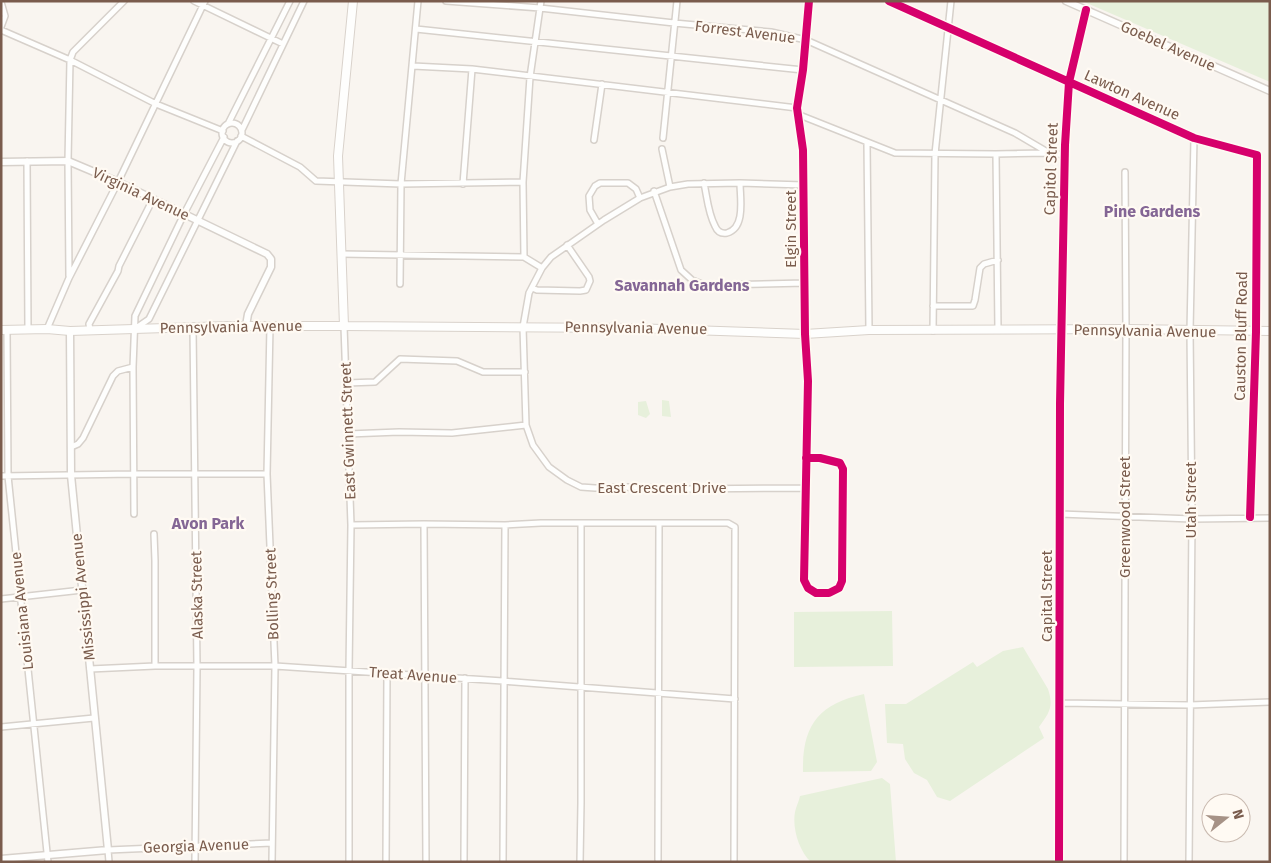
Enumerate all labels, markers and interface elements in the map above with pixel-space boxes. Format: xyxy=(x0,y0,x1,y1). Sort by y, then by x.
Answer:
street label: Forrest Avenue xyxy=(694,17,796,47)
street label: Goebel Avenue xyxy=(1118,17,1218,75)
street label: Lawton Avenue xyxy=(1081,66,1183,124)
street label: Capitol Street xyxy=(1040,122,1062,216)
street label: Virginia Avenue xyxy=(90,164,192,224)
street label: Elgin Street xyxy=(782,190,800,268)
district label: Pine Gardens xyxy=(1104,202,1200,221)
street label: Causton Bluff Road xyxy=(1231,271,1251,401)
district label: Savannah Gardens xyxy=(615,276,750,295)
street label: Pennsylvania Avenue xyxy=(160,317,302,337)
street label: Pennsylvania Avenue xyxy=(565,318,707,338)
street label: Pennsylvania Avenue xyxy=(1074,321,1216,341)
street label: East Gwinnett Street xyxy=(337,361,359,500)
street label: Greenwood Street xyxy=(1116,455,1134,578)
street label: Utah Street xyxy=(1182,461,1200,538)
street label: East Crescent Drive xyxy=(597,479,727,497)
district label: Avon Park xyxy=(171,514,244,533)
street label: Mississippi Avenue xyxy=(67,532,99,662)
street label: Bolling Street xyxy=(261,547,283,640)
street label: Capital Street xyxy=(1038,549,1056,642)
street label: Alaska Street xyxy=(187,550,207,639)
street label: Louisiana Avenue xyxy=(7,551,37,671)
street label: Treat Avenue xyxy=(368,663,458,687)
north arrow xyxy=(1201,793,1251,843)
text: N xyxy=(1228,807,1247,821)
street label: Georgia Avenue xyxy=(143,835,249,857)

